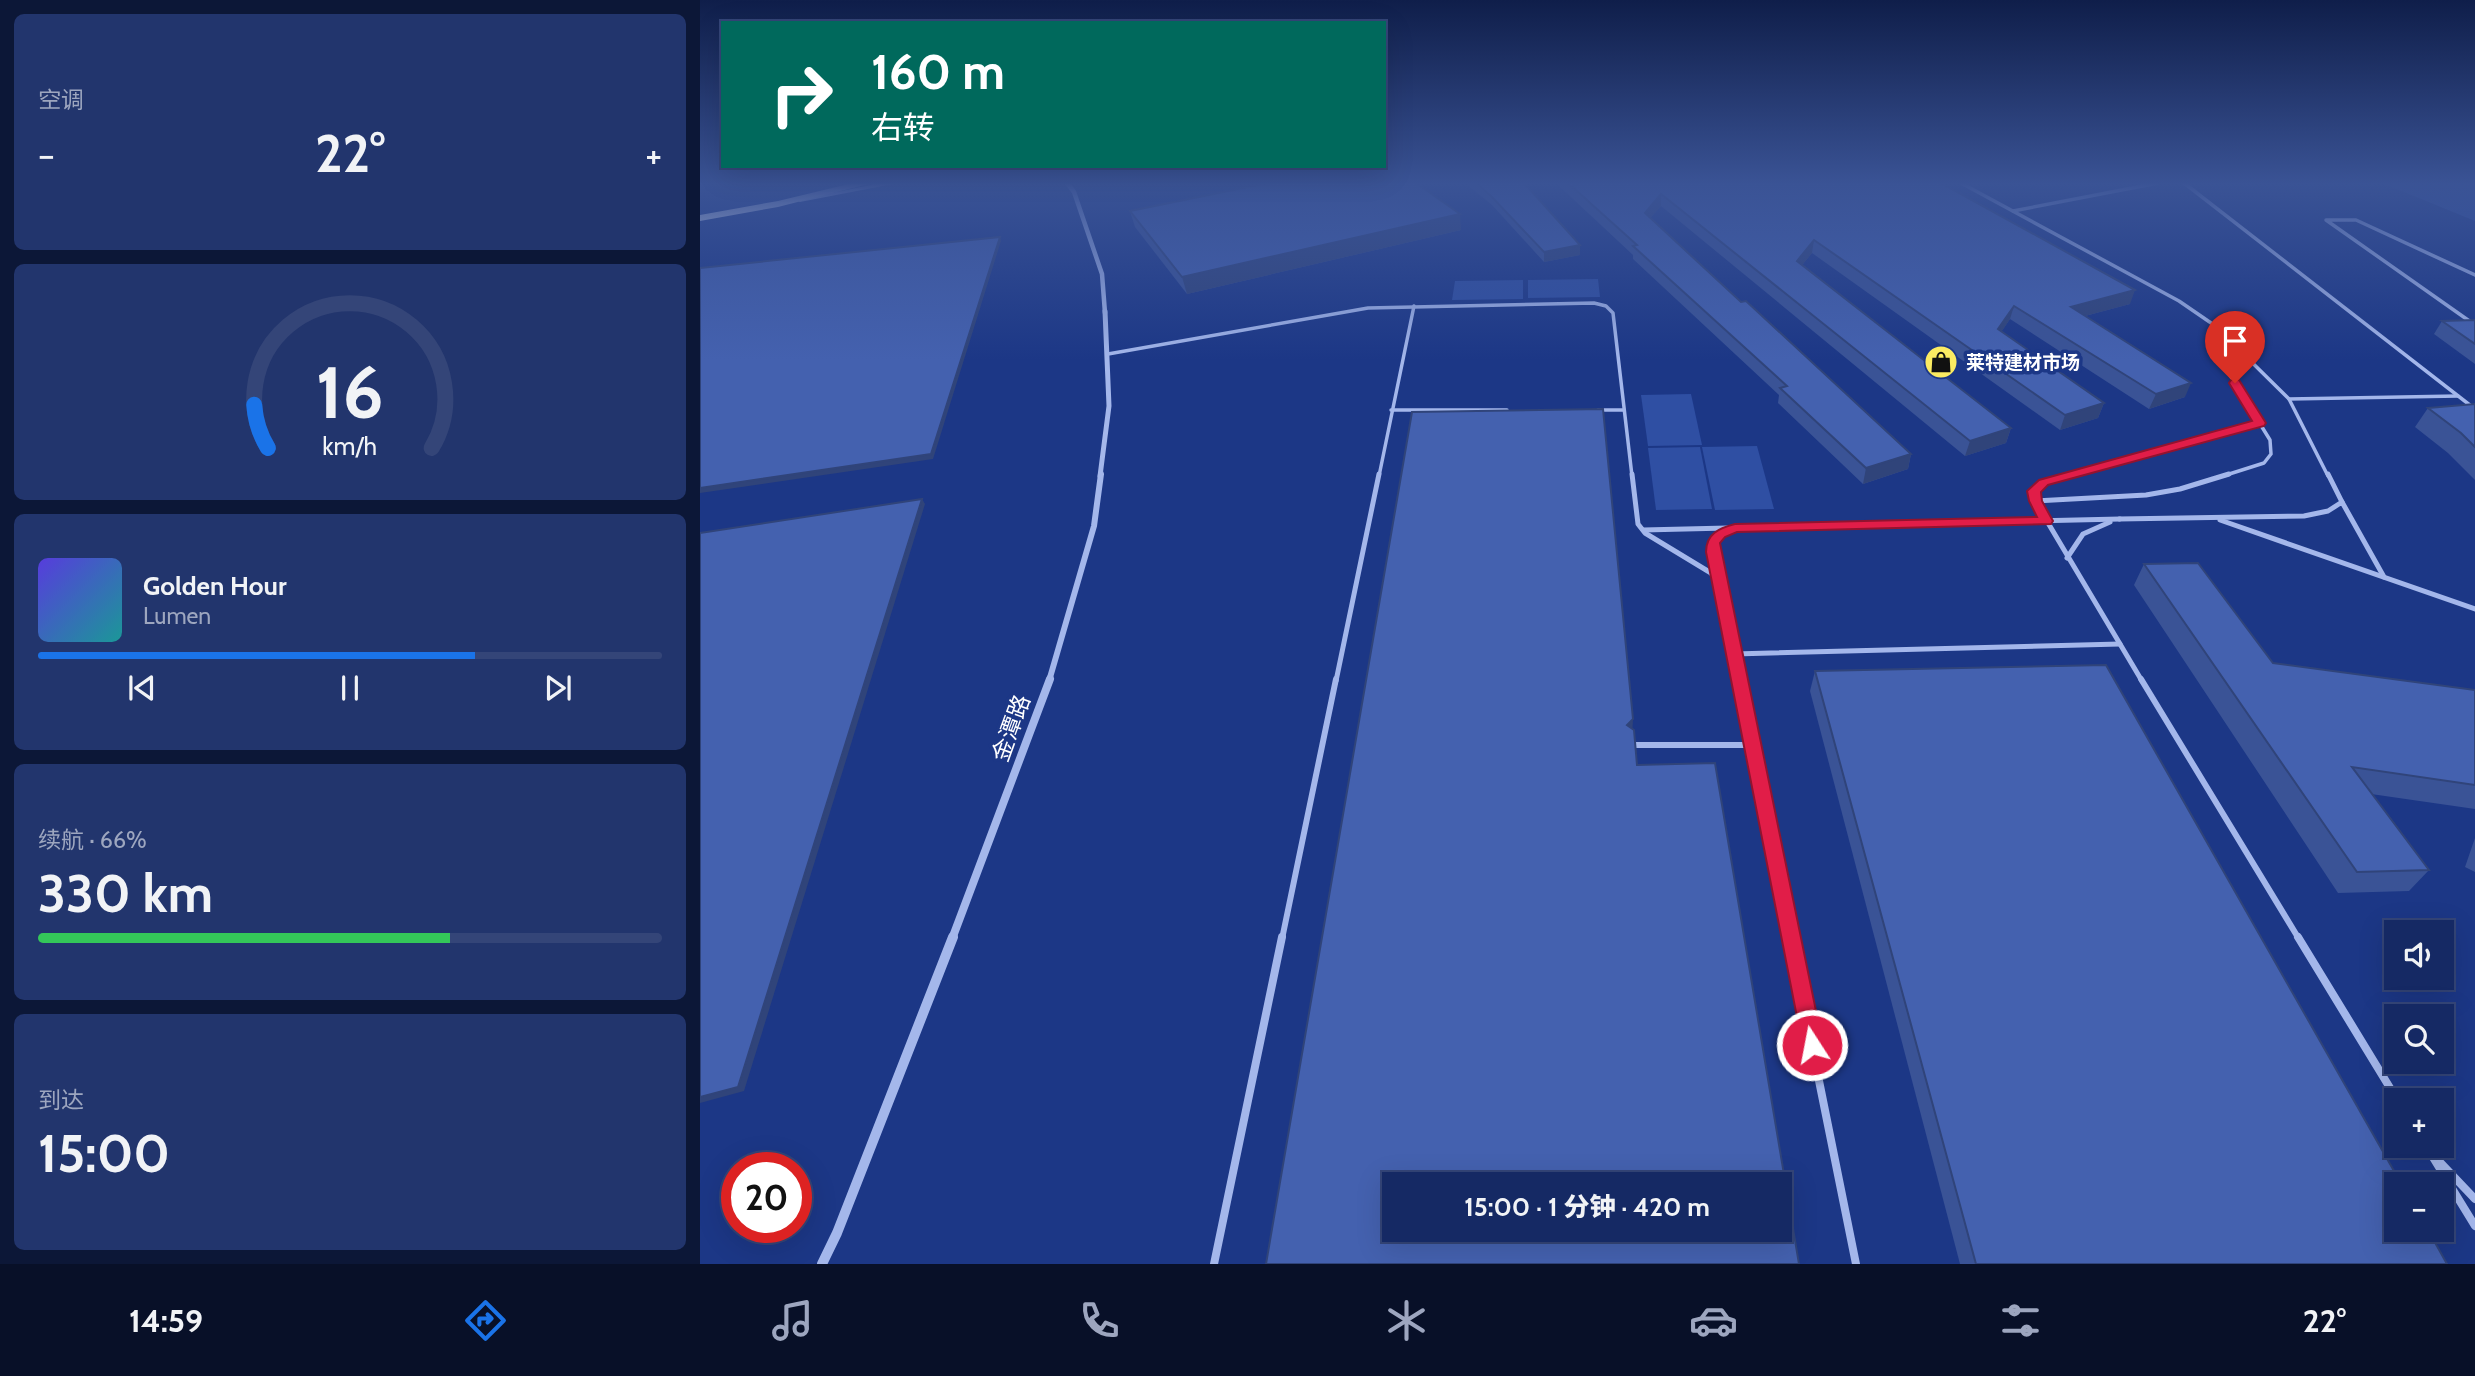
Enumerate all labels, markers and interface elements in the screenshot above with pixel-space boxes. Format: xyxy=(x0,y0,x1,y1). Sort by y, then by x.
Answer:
text: 160 m xyxy=(871,42,1005,101)
icon: right xyxy=(756,49,847,140)
text: 空调 xyxy=(38,86,84,114)
text: 右转 xyxy=(871,108,935,147)
text: 22° xyxy=(315,122,385,185)
text: − xyxy=(38,131,55,178)
text: + xyxy=(645,131,662,178)
pin xyxy=(2205,311,2265,383)
icon: arrive xyxy=(2216,322,2254,360)
shop icon: 莱特建材市场 xyxy=(1922,343,1960,381)
text: 16 xyxy=(316,348,384,436)
place label: 莱特建材市场 xyxy=(1966,351,2080,374)
text: km/h xyxy=(323,431,377,461)
text: Golden Hour xyxy=(143,570,286,602)
text: Lumen xyxy=(143,602,211,630)
icon: previous xyxy=(123,669,161,707)
icon: pause xyxy=(331,669,369,707)
icon: next xyxy=(539,669,577,707)
street label: 金潭路 xyxy=(986,691,1036,765)
text: 续航 · 66% xyxy=(38,826,147,854)
text: 330 km xyxy=(38,862,213,925)
map controls xyxy=(2384,920,2454,1242)
button: sound xyxy=(2384,920,2454,990)
button: search xyxy=(2384,1004,2454,1074)
position arrow xyxy=(1775,1008,1849,1082)
text: 到达 xyxy=(38,1086,84,1114)
button: + xyxy=(2384,1088,2454,1158)
text: 15:00 xyxy=(38,1122,170,1185)
speed limit sign: 20 xyxy=(721,1152,812,1243)
button: − xyxy=(2384,1172,2454,1242)
text: 15:00 · 1 分钟 · 420 m xyxy=(1464,1191,1710,1223)
icon: directions xyxy=(461,1296,510,1345)
icon: music xyxy=(768,1296,817,1345)
icon: phone xyxy=(1075,1296,1124,1345)
icon: climate xyxy=(1382,1296,1431,1345)
icon: car xyxy=(1689,1296,1738,1345)
icon: filters xyxy=(1996,1296,2045,1345)
text: 14:59 xyxy=(129,1301,203,1340)
text: 22° xyxy=(2303,1301,2346,1340)

